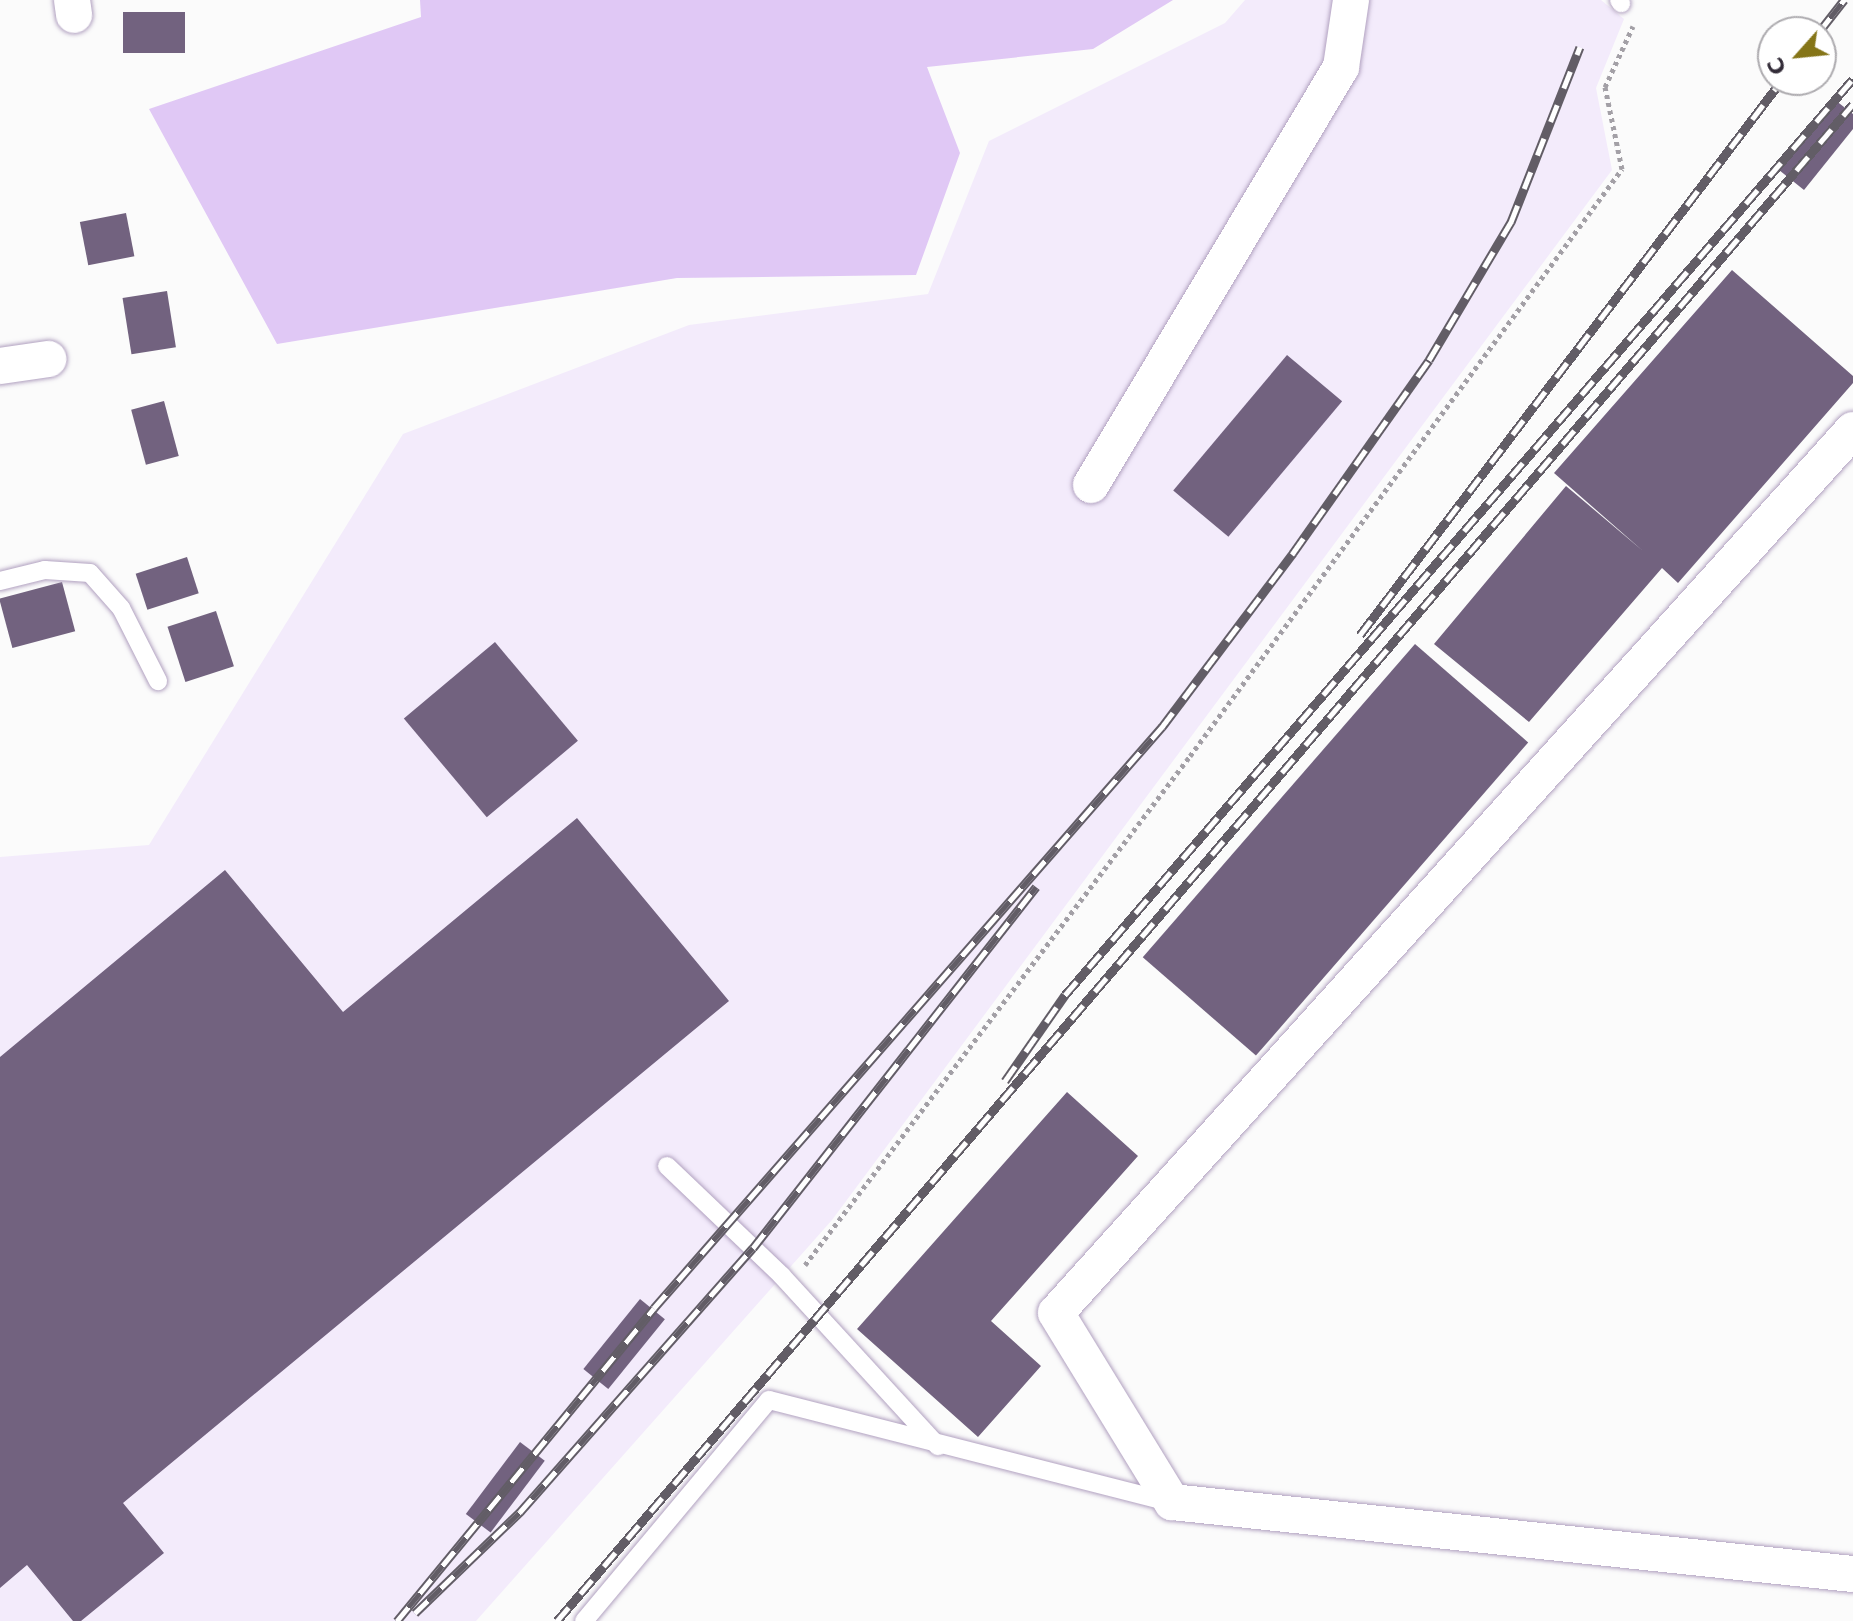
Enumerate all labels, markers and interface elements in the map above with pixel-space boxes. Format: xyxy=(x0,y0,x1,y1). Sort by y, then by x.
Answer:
north arrow xyxy=(1757,16,1837,96)
text: С xyxy=(1762,53,1792,79)

